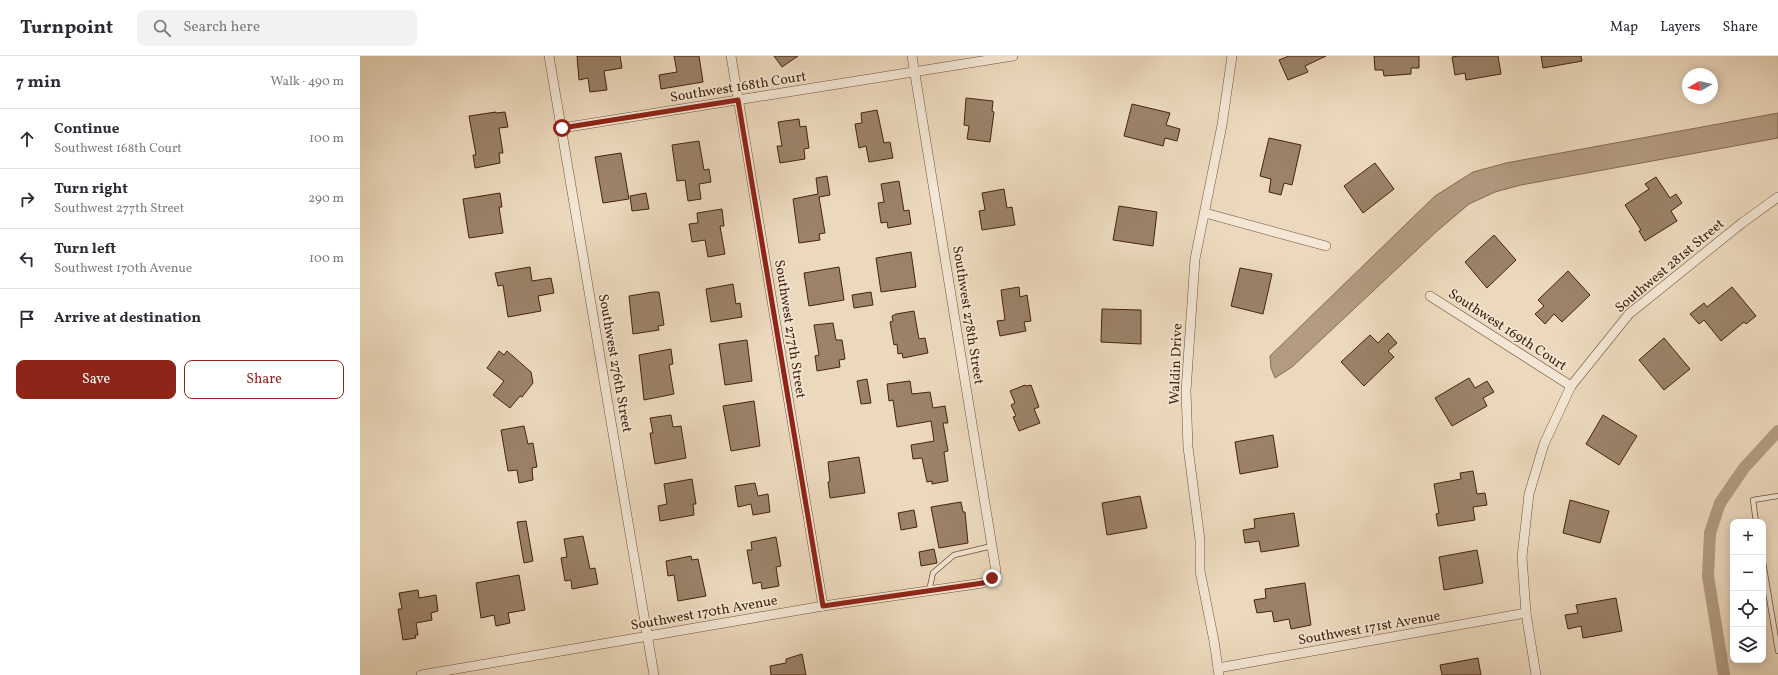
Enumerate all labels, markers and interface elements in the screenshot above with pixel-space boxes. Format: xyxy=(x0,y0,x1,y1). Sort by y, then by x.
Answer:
search box xyxy=(137,10,417,46)
text: Turnpoint xyxy=(20,15,113,41)
icon: search xyxy=(151,17,173,39)
text: Search here xyxy=(183,17,260,38)
text: Map xyxy=(1610,18,1638,37)
text: Layers xyxy=(1660,18,1700,37)
text: Share xyxy=(1722,18,1758,37)
street label: Southwest 168th Court xyxy=(669,67,808,108)
north arrow xyxy=(1682,68,1718,104)
text: 7 min xyxy=(16,71,61,94)
text: Walk · 490 m xyxy=(270,73,344,91)
text: Continue xyxy=(54,119,119,140)
route start xyxy=(553,119,571,137)
icon: ahead xyxy=(16,128,38,150)
text: 100 m xyxy=(309,130,344,148)
text: Southwest 168th Court xyxy=(54,140,182,158)
text: Turn right xyxy=(54,179,128,200)
icon: right xyxy=(16,188,38,210)
text: 290 m xyxy=(308,190,344,208)
text: Southwest 277th Street xyxy=(54,200,184,218)
street label: Southwest 281st Street xyxy=(1611,215,1729,318)
text: Turn left xyxy=(54,239,116,260)
street label: Southwest 278th Street xyxy=(947,245,988,386)
icon: left xyxy=(16,248,38,270)
text: 100 m xyxy=(309,250,344,268)
street label: Southwest 277th Street xyxy=(769,258,810,400)
text: Southwest 170th Avenue xyxy=(54,260,192,278)
street label: Southwest 169th Court xyxy=(1444,285,1570,376)
street label: Southwest 276th Street xyxy=(593,292,636,434)
icon: arrive xyxy=(16,308,38,330)
text: Arrive at destination xyxy=(54,308,201,329)
street label: Waldin Drive xyxy=(1166,323,1187,405)
button: Save xyxy=(16,360,176,399)
button: Share xyxy=(184,360,344,399)
map controls xyxy=(1730,519,1766,663)
button: + xyxy=(1730,519,1766,555)
button: − xyxy=(1730,555,1766,591)
route end xyxy=(983,569,1001,587)
street label: Southwest 170th Avenue xyxy=(629,591,779,636)
button: locate xyxy=(1730,591,1766,627)
street label: Southwest 171st Avenue xyxy=(1297,607,1442,650)
button: layers xyxy=(1730,627,1766,663)

